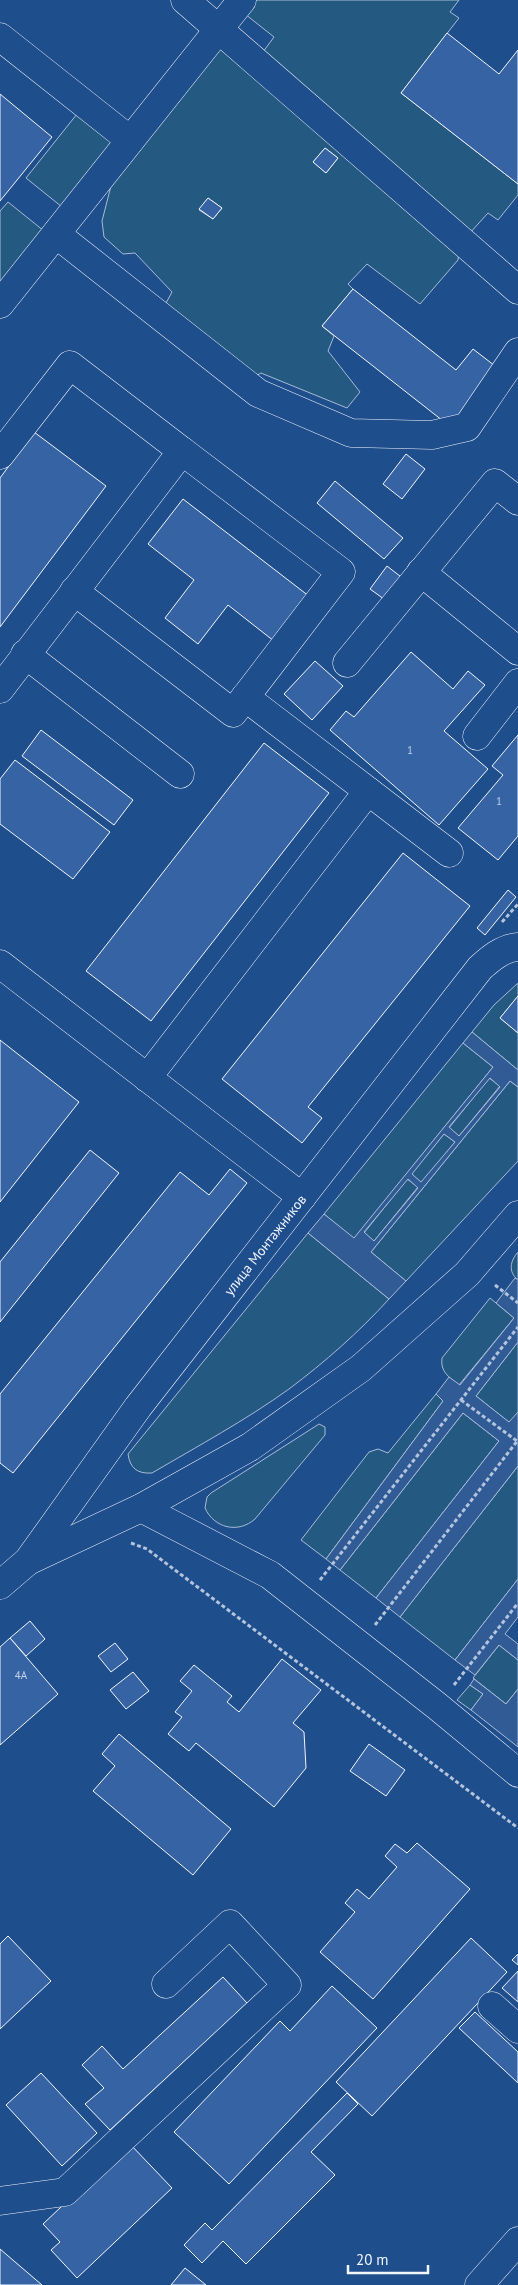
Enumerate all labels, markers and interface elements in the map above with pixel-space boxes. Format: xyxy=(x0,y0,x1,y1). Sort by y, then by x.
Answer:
house number: 1 xyxy=(407,743,413,757)
house number: 1 xyxy=(496,794,502,808)
street label: улица Монтажников xyxy=(220,1191,310,1299)
house number: 4А xyxy=(15,1668,28,1682)
scale bar xyxy=(348,2242,428,2274)
text: 20 m xyxy=(356,2250,389,2269)

